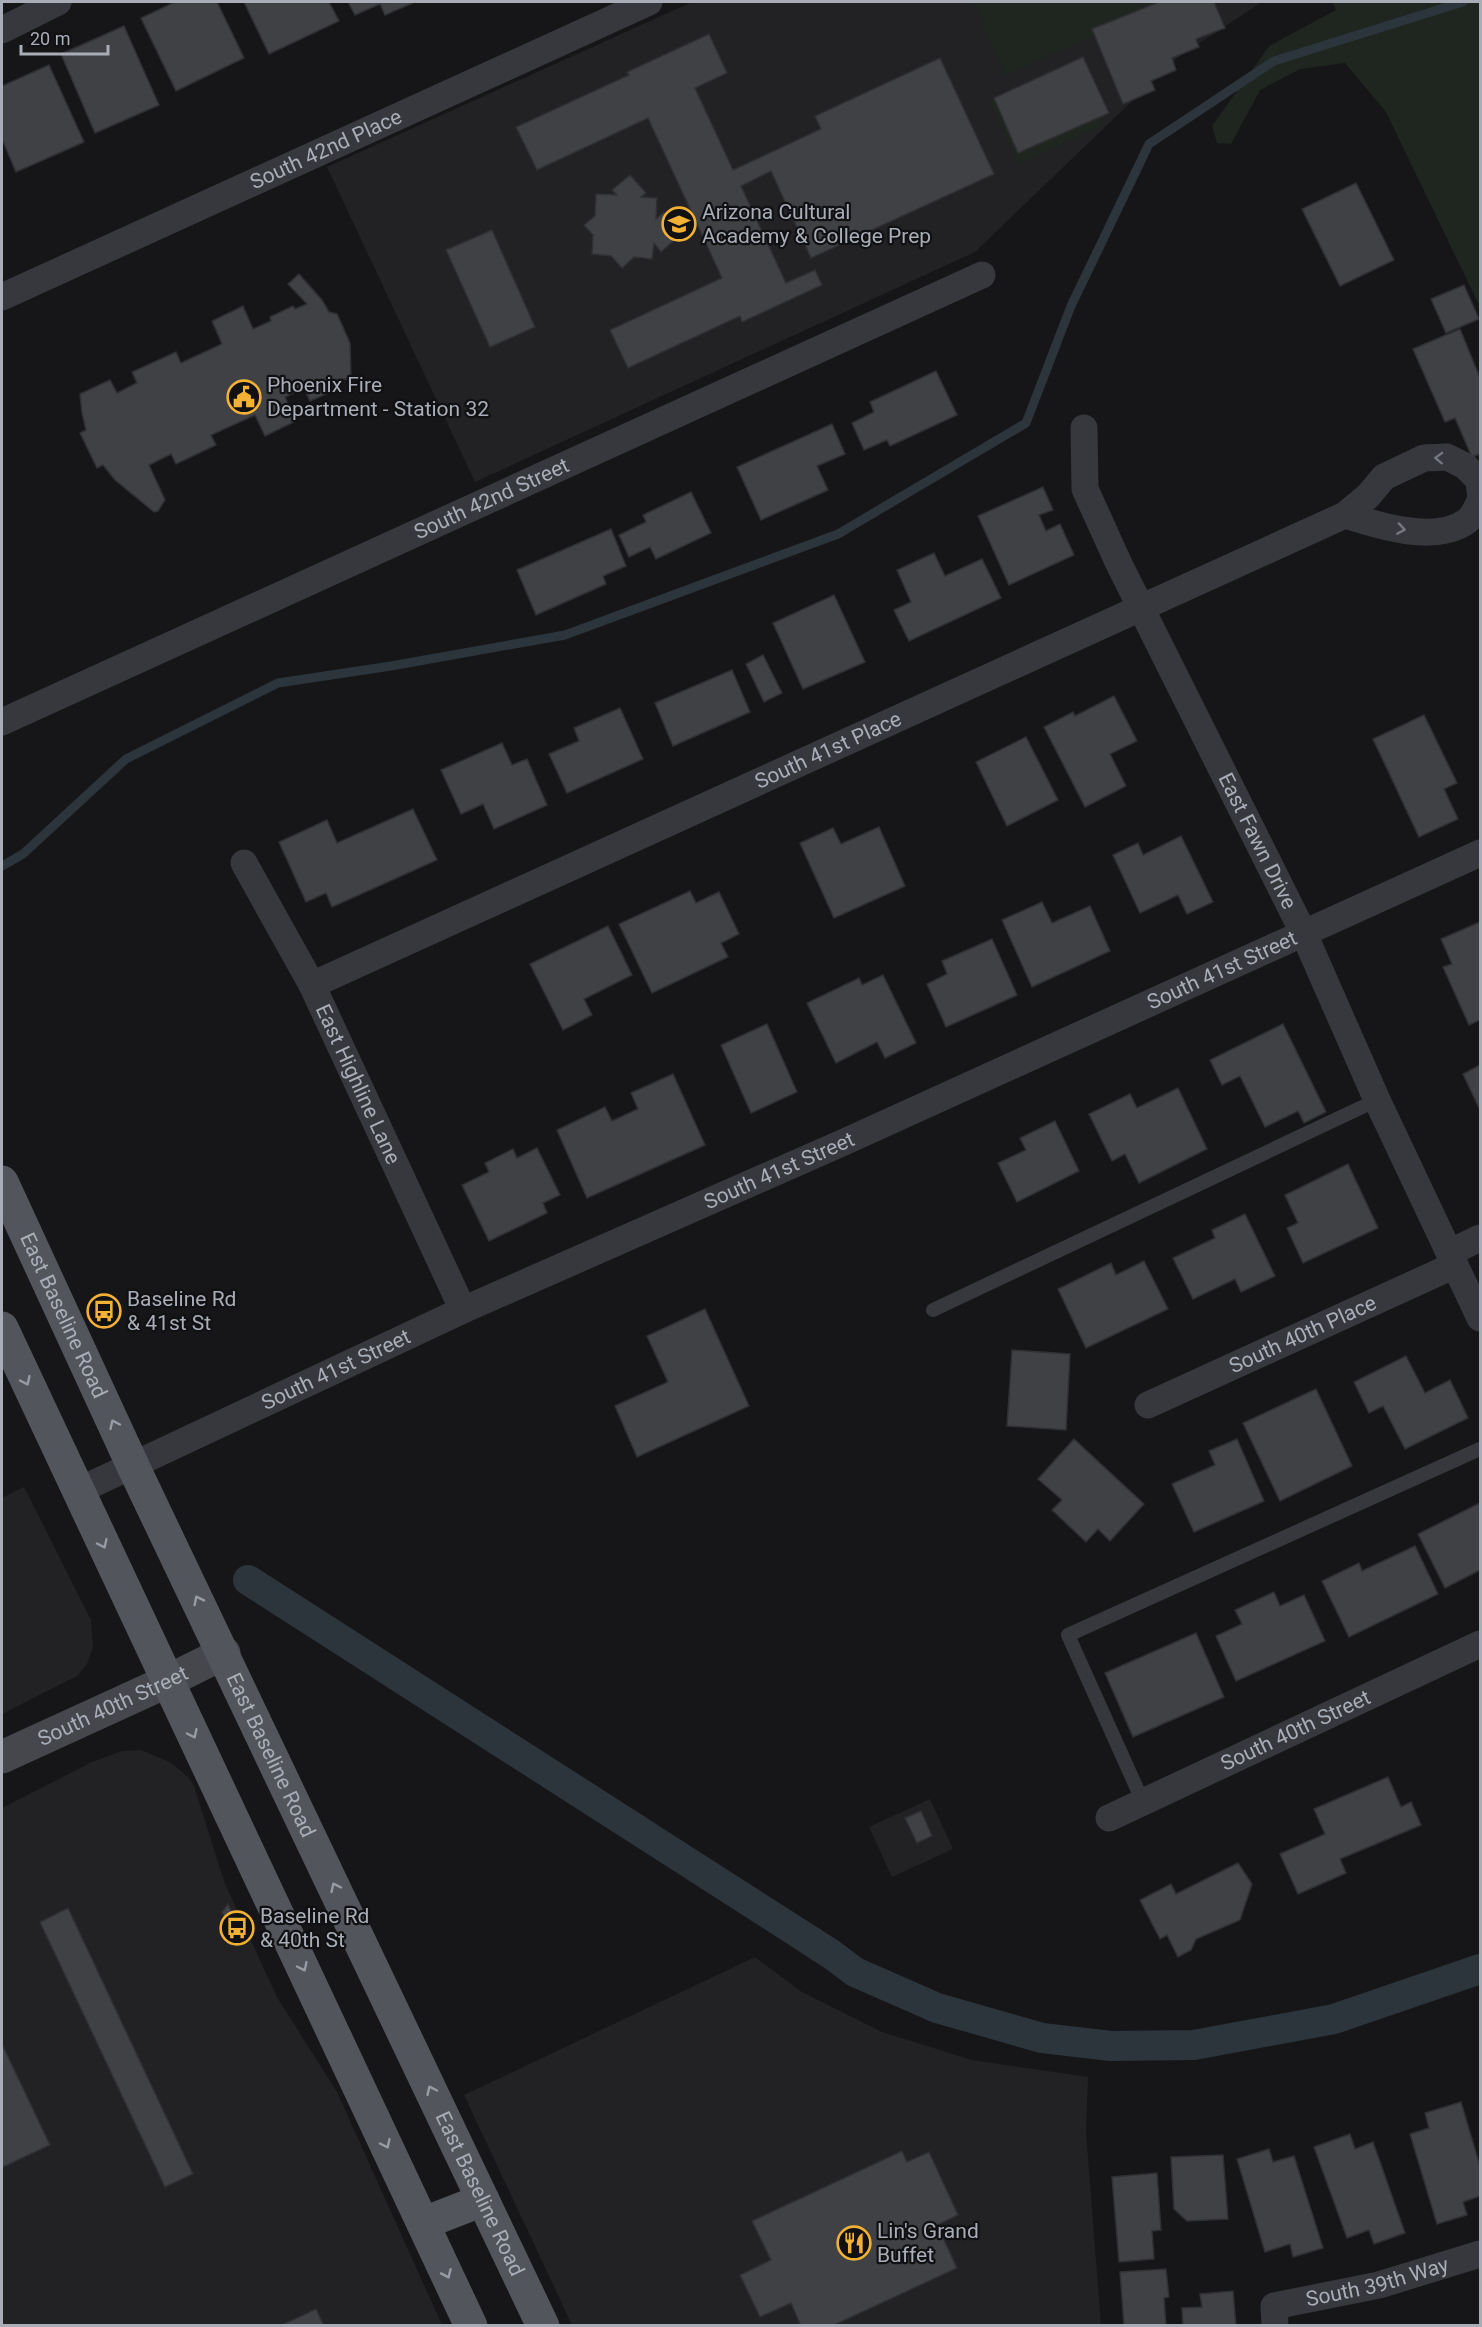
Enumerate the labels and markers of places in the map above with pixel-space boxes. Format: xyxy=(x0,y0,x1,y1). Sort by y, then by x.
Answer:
place label: Arizona Cultural Academy & College Prep xyxy=(702,200,931,248)
school or university icon: Arizona Cultural Academy & College Prep xyxy=(661,206,697,242)
place label: Phoenix Fire Department - Station 32 xyxy=(267,373,489,421)
public building icon: Phoenix Fire Department - Station 32 xyxy=(226,379,262,415)
place label: Baseline Rd & 41st St xyxy=(127,1287,236,1335)
bus stop icon: Baseline Rd & 41st St xyxy=(86,1293,122,1329)
place label: Baseline Rd & 40th St xyxy=(260,1904,369,1952)
bus stop icon: Baseline Rd & 40th St xyxy=(219,1910,255,1946)
place label: Lin's Grand Buffet xyxy=(877,2219,979,2267)
restaurant icon: Lin's Grand Buffet xyxy=(836,2225,872,2261)

